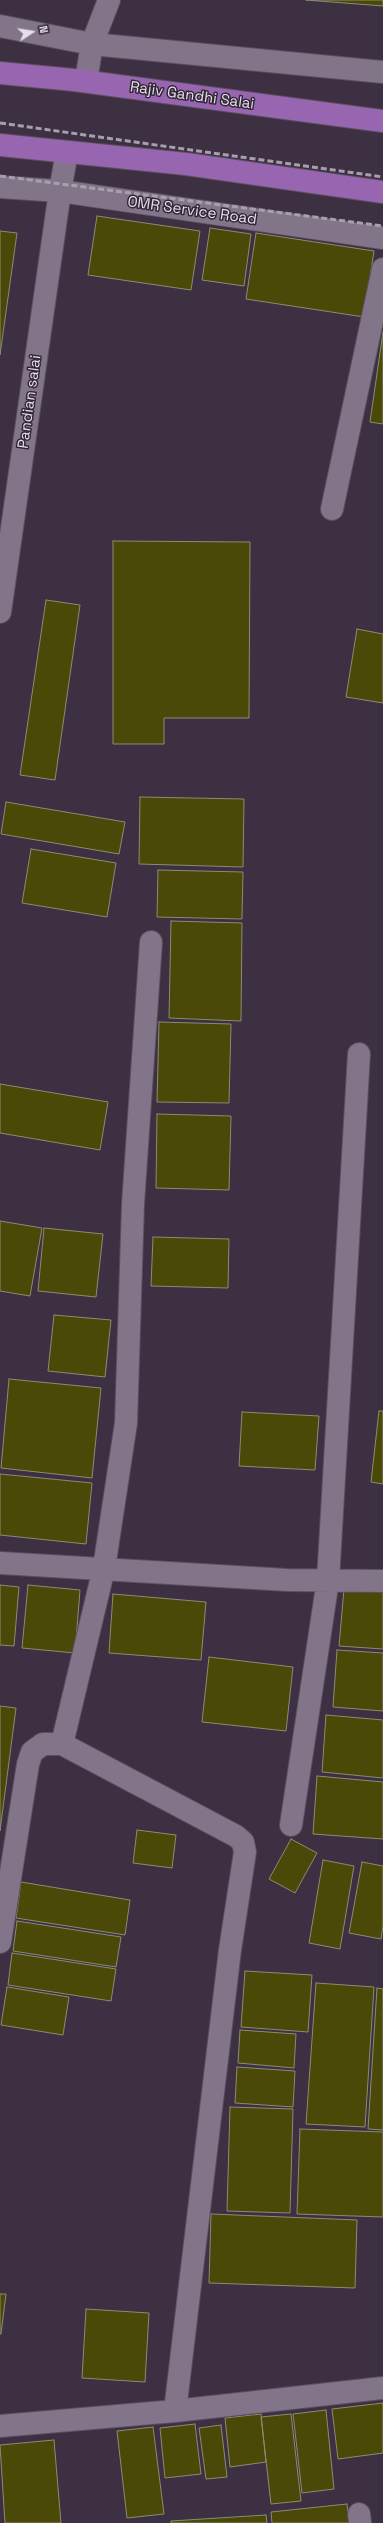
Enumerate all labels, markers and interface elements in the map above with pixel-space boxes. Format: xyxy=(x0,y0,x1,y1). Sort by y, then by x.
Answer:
north arrow xyxy=(12,12,52,52)
text: N xyxy=(36,24,51,35)
street label: Rajiv Gandhi Salai xyxy=(129,78,255,114)
street label: OMR Service Road xyxy=(126,193,258,229)
street label: Pandian salai xyxy=(15,354,45,450)

